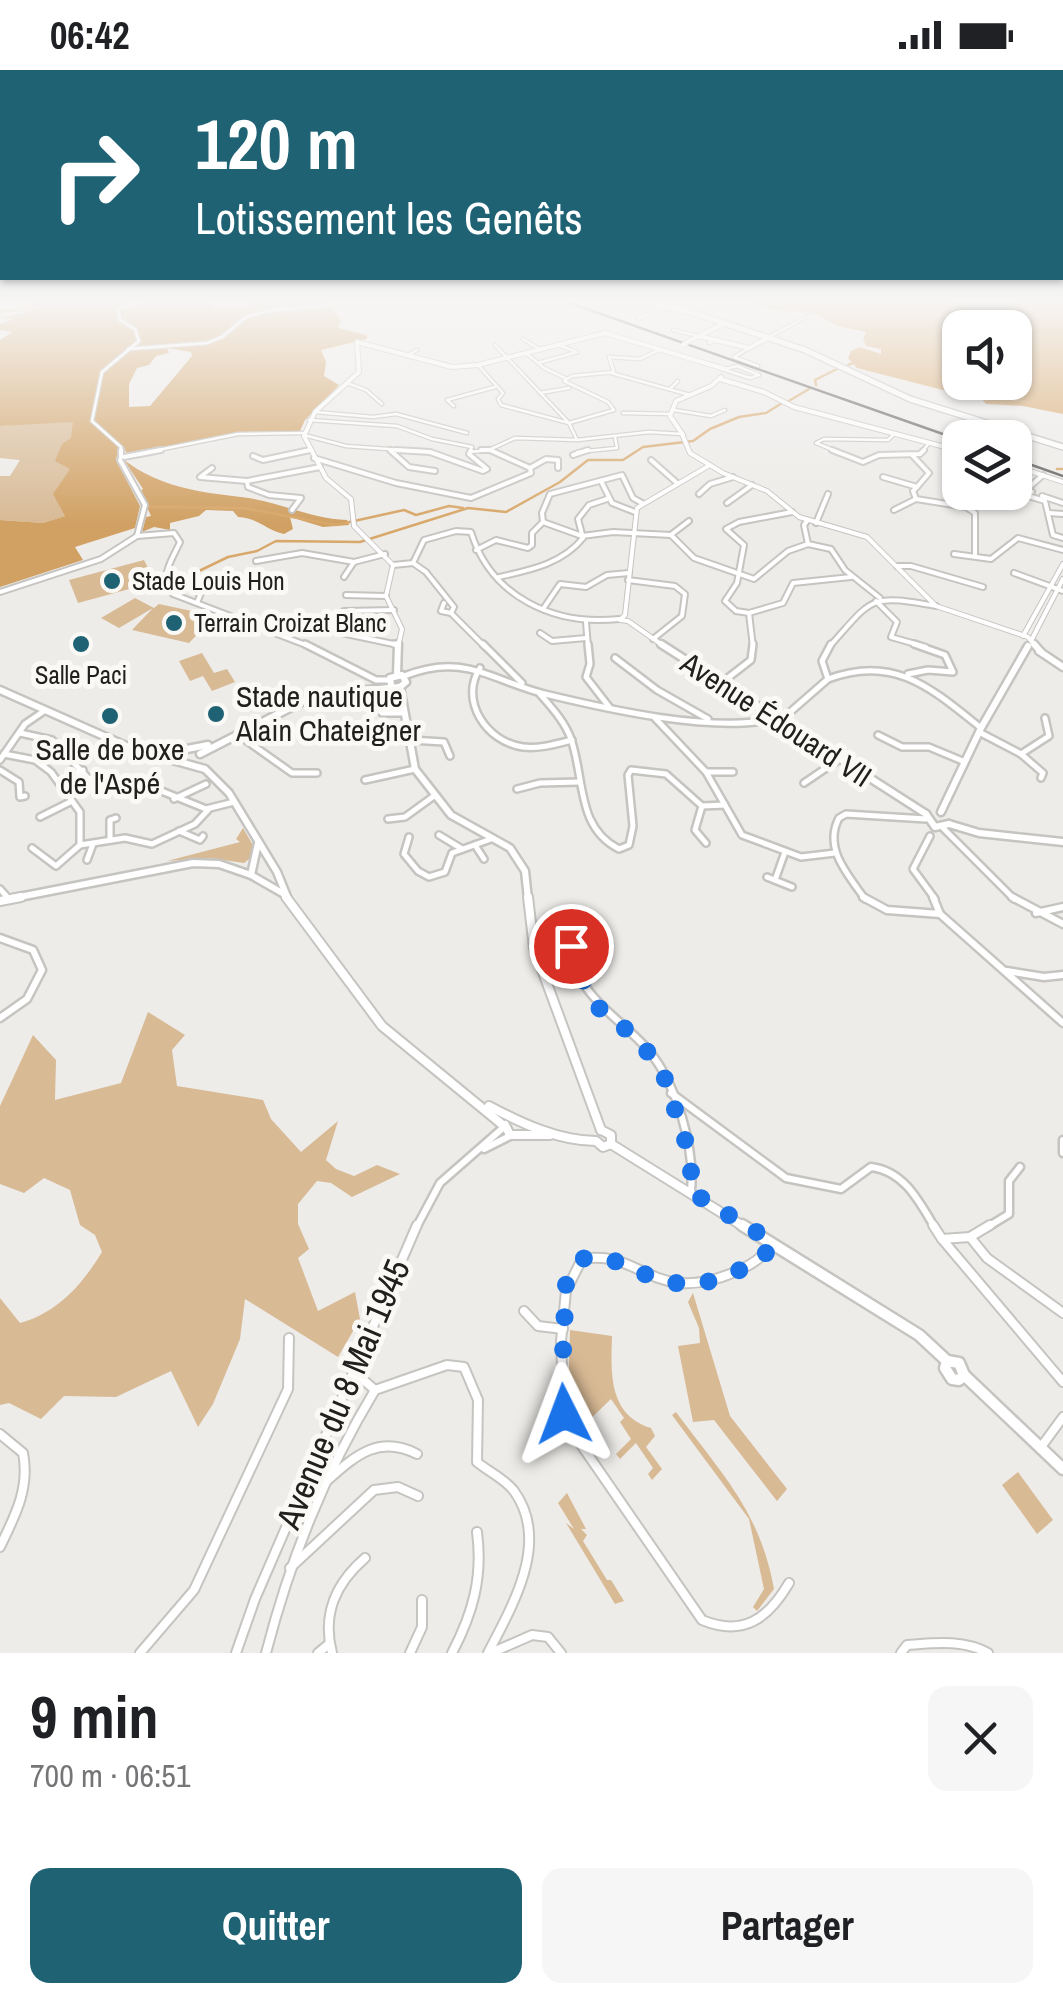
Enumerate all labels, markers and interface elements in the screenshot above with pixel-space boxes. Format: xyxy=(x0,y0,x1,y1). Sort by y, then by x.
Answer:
text: 06:42 xyxy=(50,10,130,61)
text: 120 m xyxy=(195,97,358,191)
icon: right xyxy=(30,110,160,240)
text: Lotissement les Genêts xyxy=(195,187,583,248)
map controls xyxy=(942,310,1032,510)
button: sound xyxy=(942,310,1032,400)
button: layers xyxy=(942,420,1032,510)
place label: Stade Louis Hon xyxy=(132,564,285,598)
marker: Stade Louis Hon xyxy=(101,570,123,592)
place label: Terrain Croizat Blanc xyxy=(194,606,387,640)
marker: Terrain Croizat Blanc xyxy=(163,612,185,634)
marker: Salle Paci xyxy=(70,633,92,655)
street label: Avenue Édouard VII xyxy=(673,642,880,796)
place label: Salle Paci xyxy=(35,658,127,692)
place label: Stade nautique Alain Chateigner xyxy=(235,676,421,750)
marker: Stade nautique Alain Chateigner xyxy=(205,703,227,725)
marker: Salle de boxe de l'Aspé xyxy=(99,705,121,727)
place label: Salle de boxe de l'Aspé xyxy=(35,729,185,803)
pin xyxy=(529,904,614,989)
icon: arrive xyxy=(544,919,599,974)
street label: Avenue du 8 Mai 1945 xyxy=(264,1252,421,1537)
position arrow xyxy=(512,1362,616,1466)
text: 9 min xyxy=(30,1676,159,1757)
button: close xyxy=(928,1686,1033,1791)
text: 700 m · 06:51 xyxy=(30,1754,190,1797)
button: Quitter xyxy=(30,1868,522,1983)
button: Partager xyxy=(542,1868,1033,1983)

